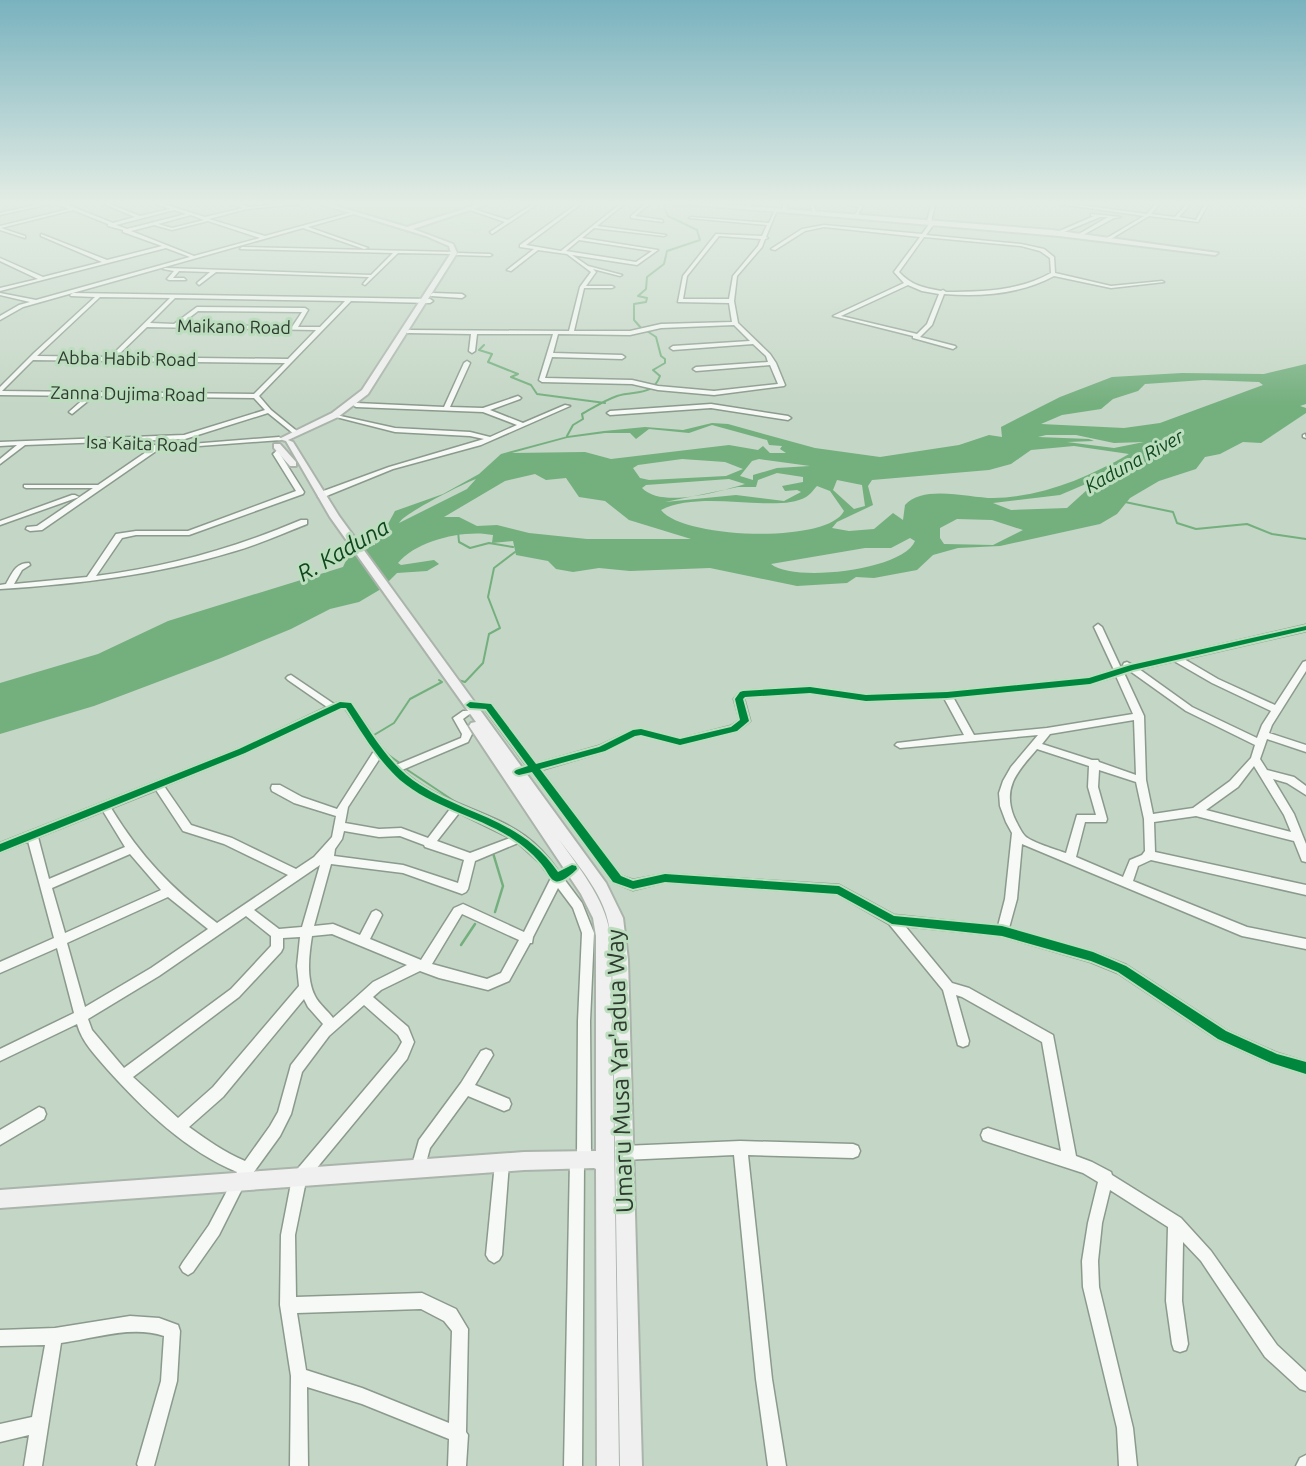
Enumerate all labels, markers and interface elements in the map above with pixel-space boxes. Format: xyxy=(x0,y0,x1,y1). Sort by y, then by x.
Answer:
street label: Maikano Road xyxy=(177,315,291,337)
street label: Abba Habib Road xyxy=(57,347,197,369)
street label: Zanna Dujima Road xyxy=(50,382,206,404)
water label: Kaduna River xyxy=(1081,424,1188,497)
street label: Isa Kaita Road xyxy=(86,431,198,455)
water label: R. Kaduna xyxy=(293,513,393,586)
street label: Umaru Musa Yar'adua Way xyxy=(601,928,638,1214)

